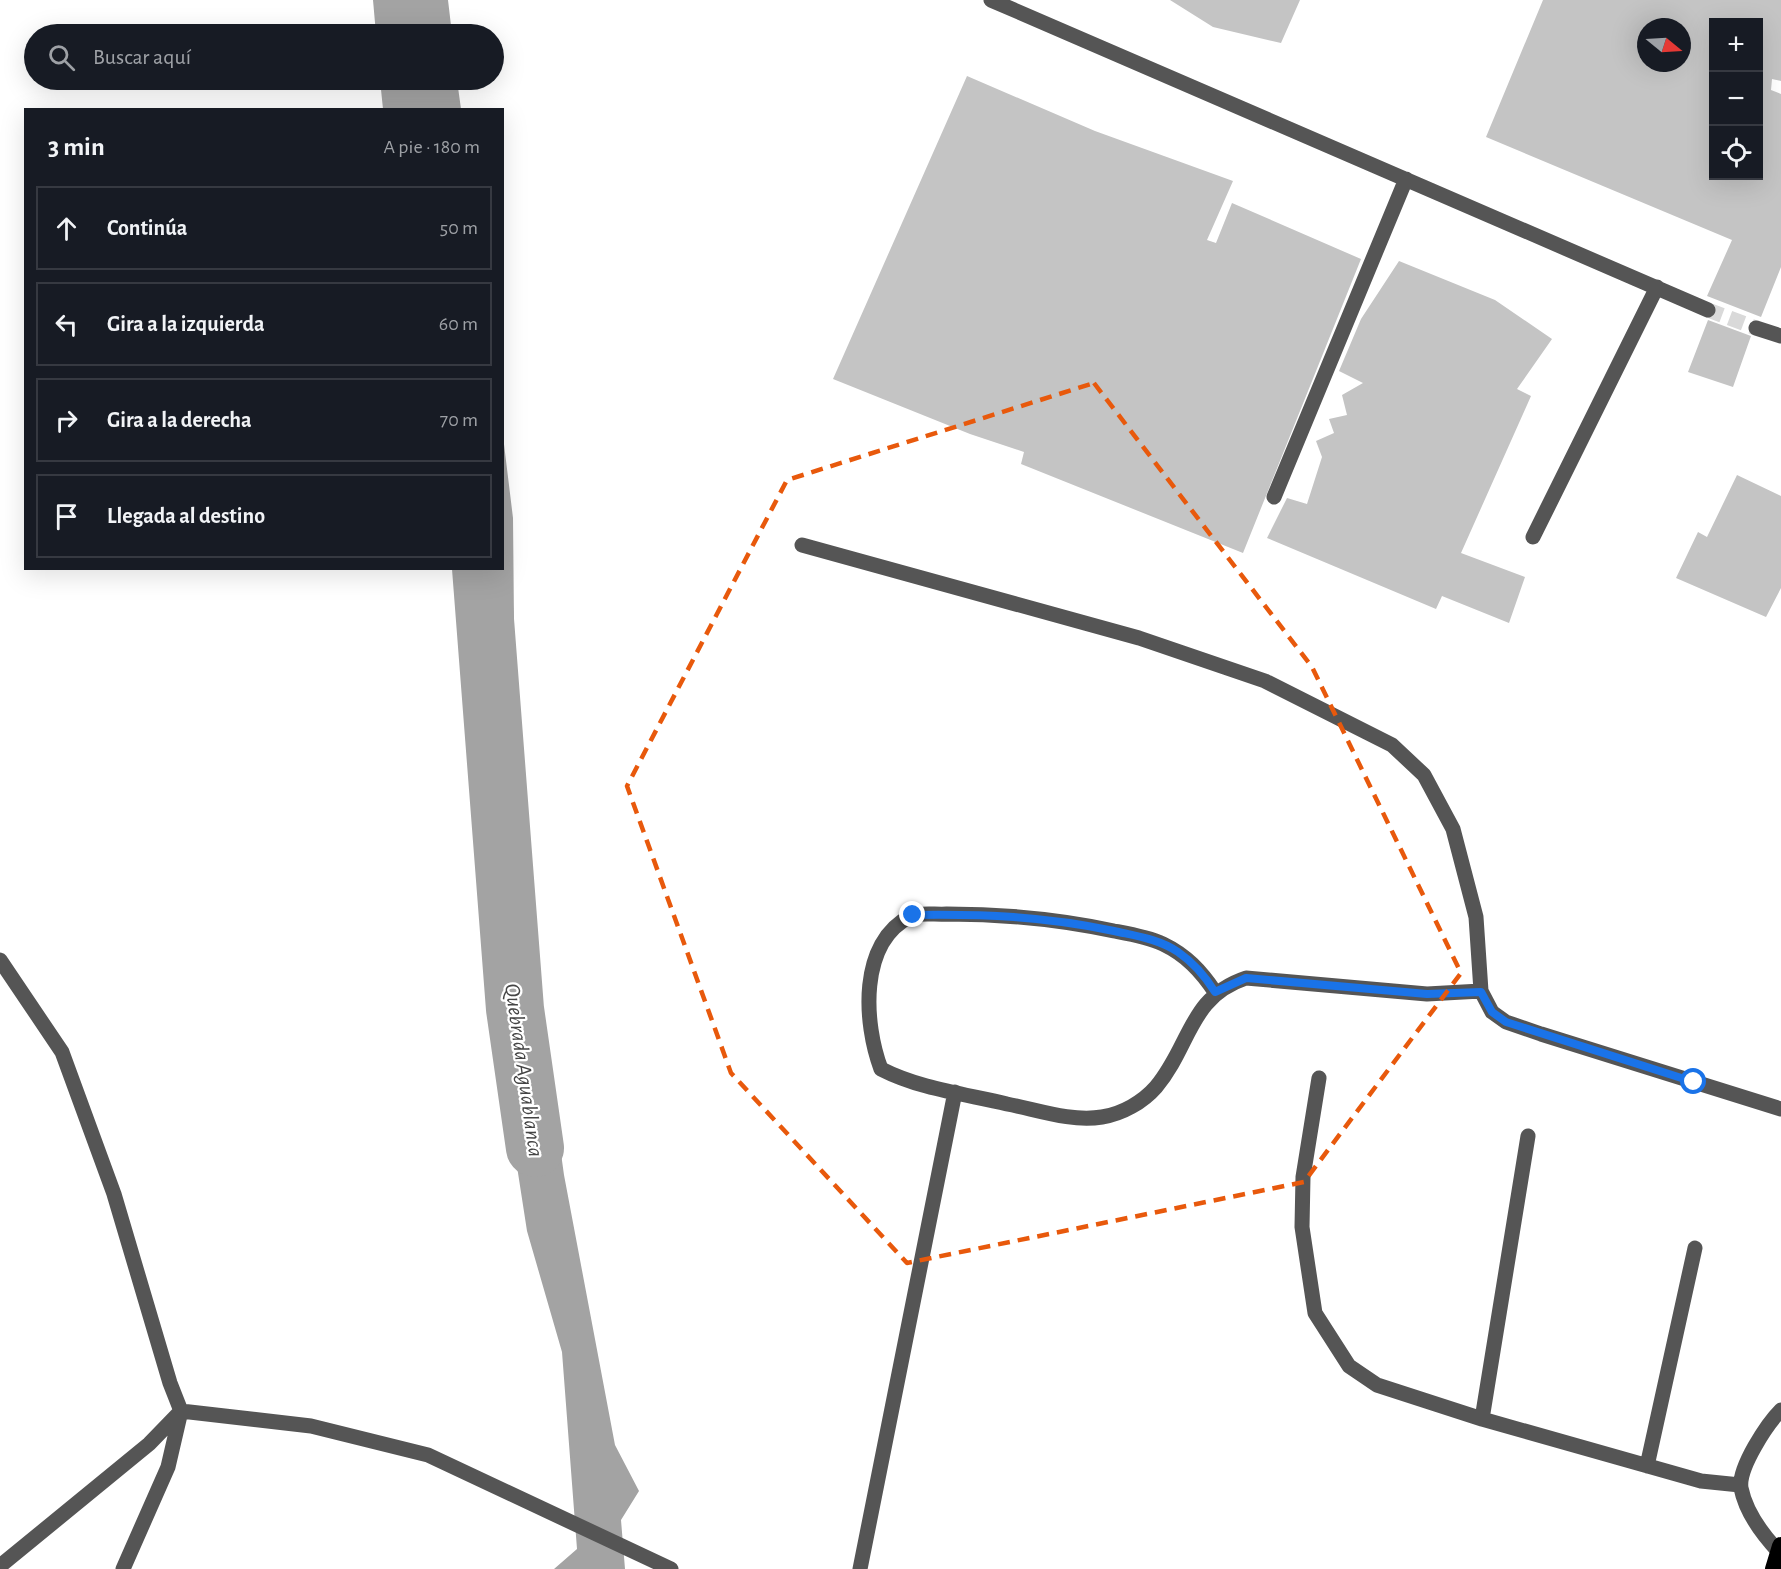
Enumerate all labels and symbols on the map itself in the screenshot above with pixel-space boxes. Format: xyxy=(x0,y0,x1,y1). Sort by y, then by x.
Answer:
north arrow xyxy=(1637,18,1691,72)
route end xyxy=(899,901,925,927)
water label: Quebrada Aguablanca xyxy=(501,982,547,1158)
route start xyxy=(1680,1068,1706,1094)

